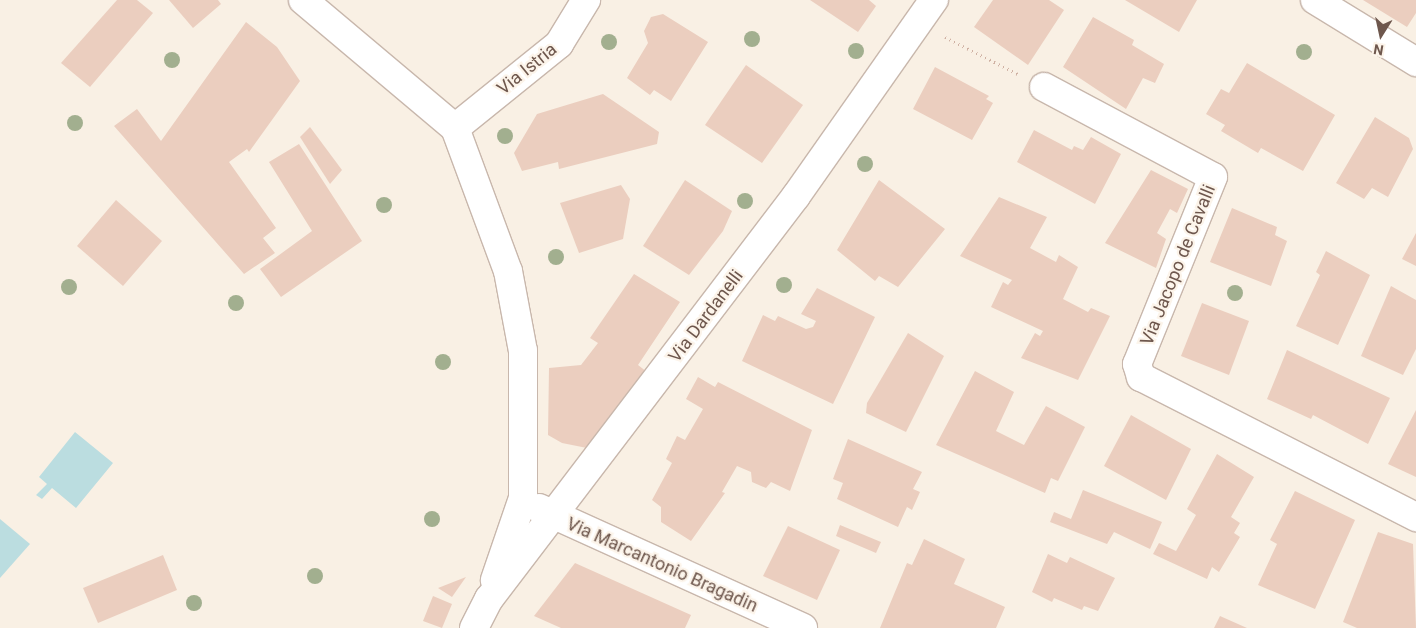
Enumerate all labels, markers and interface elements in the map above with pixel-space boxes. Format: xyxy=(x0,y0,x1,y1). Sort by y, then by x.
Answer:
north arrow xyxy=(1356,10,1406,60)
street label: Via Istria xyxy=(493,38,561,100)
text: N xyxy=(1372,41,1385,59)
street label: Via Jacopo de Cavalli xyxy=(1136,182,1220,348)
street label: Via Dardanelli xyxy=(664,266,748,366)
street label: Via Marcantonio Bragadin xyxy=(563,513,761,617)

